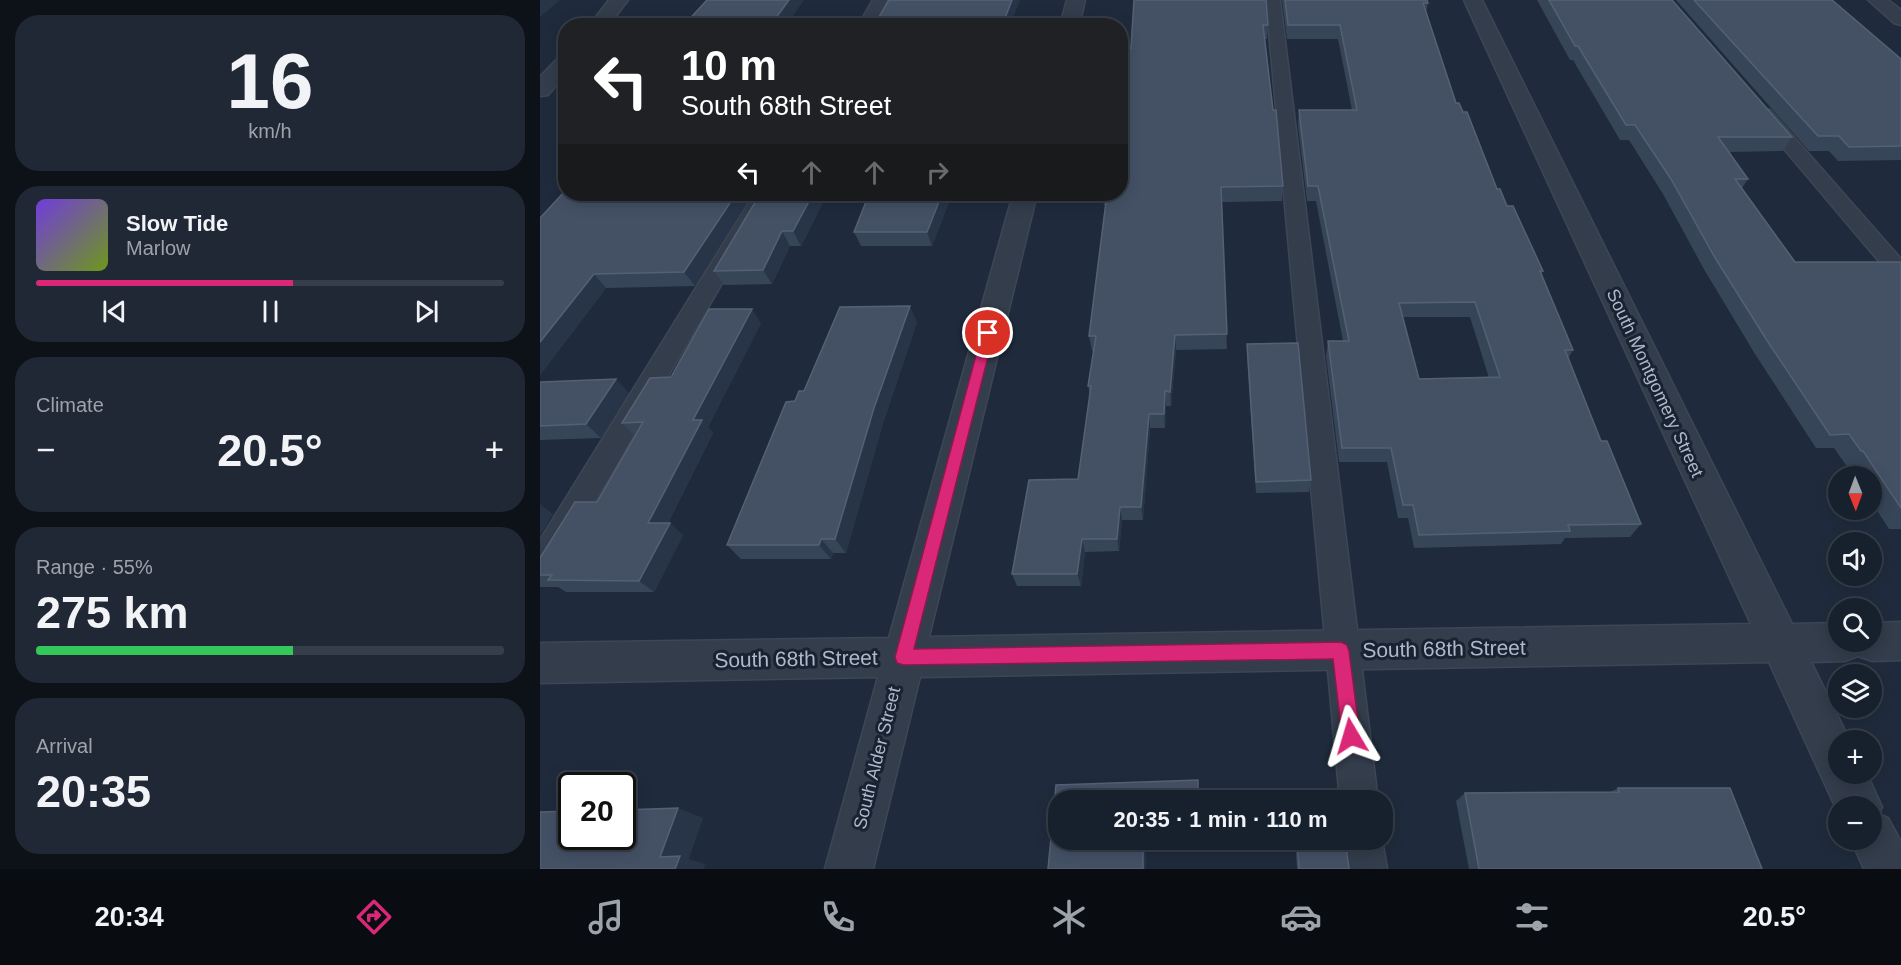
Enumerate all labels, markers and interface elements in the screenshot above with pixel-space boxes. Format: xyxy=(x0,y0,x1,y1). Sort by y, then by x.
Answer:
text: 16 xyxy=(227,37,313,125)
icon: left xyxy=(582,42,660,120)
text: 10 m xyxy=(681,42,777,89)
text: South 68th Street xyxy=(681,91,891,121)
text: km/h xyxy=(248,120,292,142)
icon: left xyxy=(732,156,765,189)
icon: ahead xyxy=(795,156,828,189)
icon: ahead xyxy=(858,156,891,189)
icon: right xyxy=(921,156,954,189)
text: Slow Tide xyxy=(126,211,228,236)
text: Marlow xyxy=(126,237,190,259)
street label: South Montgomery Street xyxy=(1603,286,1707,480)
icon: previous xyxy=(98,295,131,328)
icon: pause xyxy=(254,295,287,328)
icon: next xyxy=(410,295,443,328)
pin xyxy=(962,307,1013,358)
icon: arrive xyxy=(971,316,1004,349)
text: Climate xyxy=(36,394,104,416)
text: 20.5° xyxy=(217,425,323,476)
text: − xyxy=(36,431,55,468)
text: + xyxy=(485,431,504,468)
north arrow xyxy=(1828,466,1882,520)
map controls xyxy=(1828,466,1882,850)
button: sound xyxy=(1828,532,1882,586)
text: Range · 55% xyxy=(36,556,153,578)
text: 275 km xyxy=(36,587,189,638)
button: search xyxy=(1828,598,1882,652)
street label: South 68th Street xyxy=(1362,636,1526,661)
street label: South 68th Street xyxy=(714,646,878,671)
button: layers xyxy=(1828,664,1882,718)
street label: South Alder Street xyxy=(850,685,904,831)
position arrow xyxy=(1319,704,1383,768)
button: + xyxy=(1828,730,1882,784)
text: Arrival xyxy=(36,735,93,757)
text: 20:35 xyxy=(36,766,151,817)
speed limit sign: 20 xyxy=(558,772,636,850)
button: − xyxy=(1828,796,1882,850)
text: 20:35 · 1 min · 110 m xyxy=(1114,807,1328,832)
icon: directions xyxy=(353,896,395,938)
icon: music xyxy=(585,896,627,938)
icon: phone xyxy=(817,896,859,938)
icon: climate xyxy=(1048,896,1090,938)
icon: car xyxy=(1280,896,1322,938)
icon: filters xyxy=(1511,896,1553,938)
text: 20:34 xyxy=(95,902,164,932)
text: 20.5° xyxy=(1743,902,1806,932)

